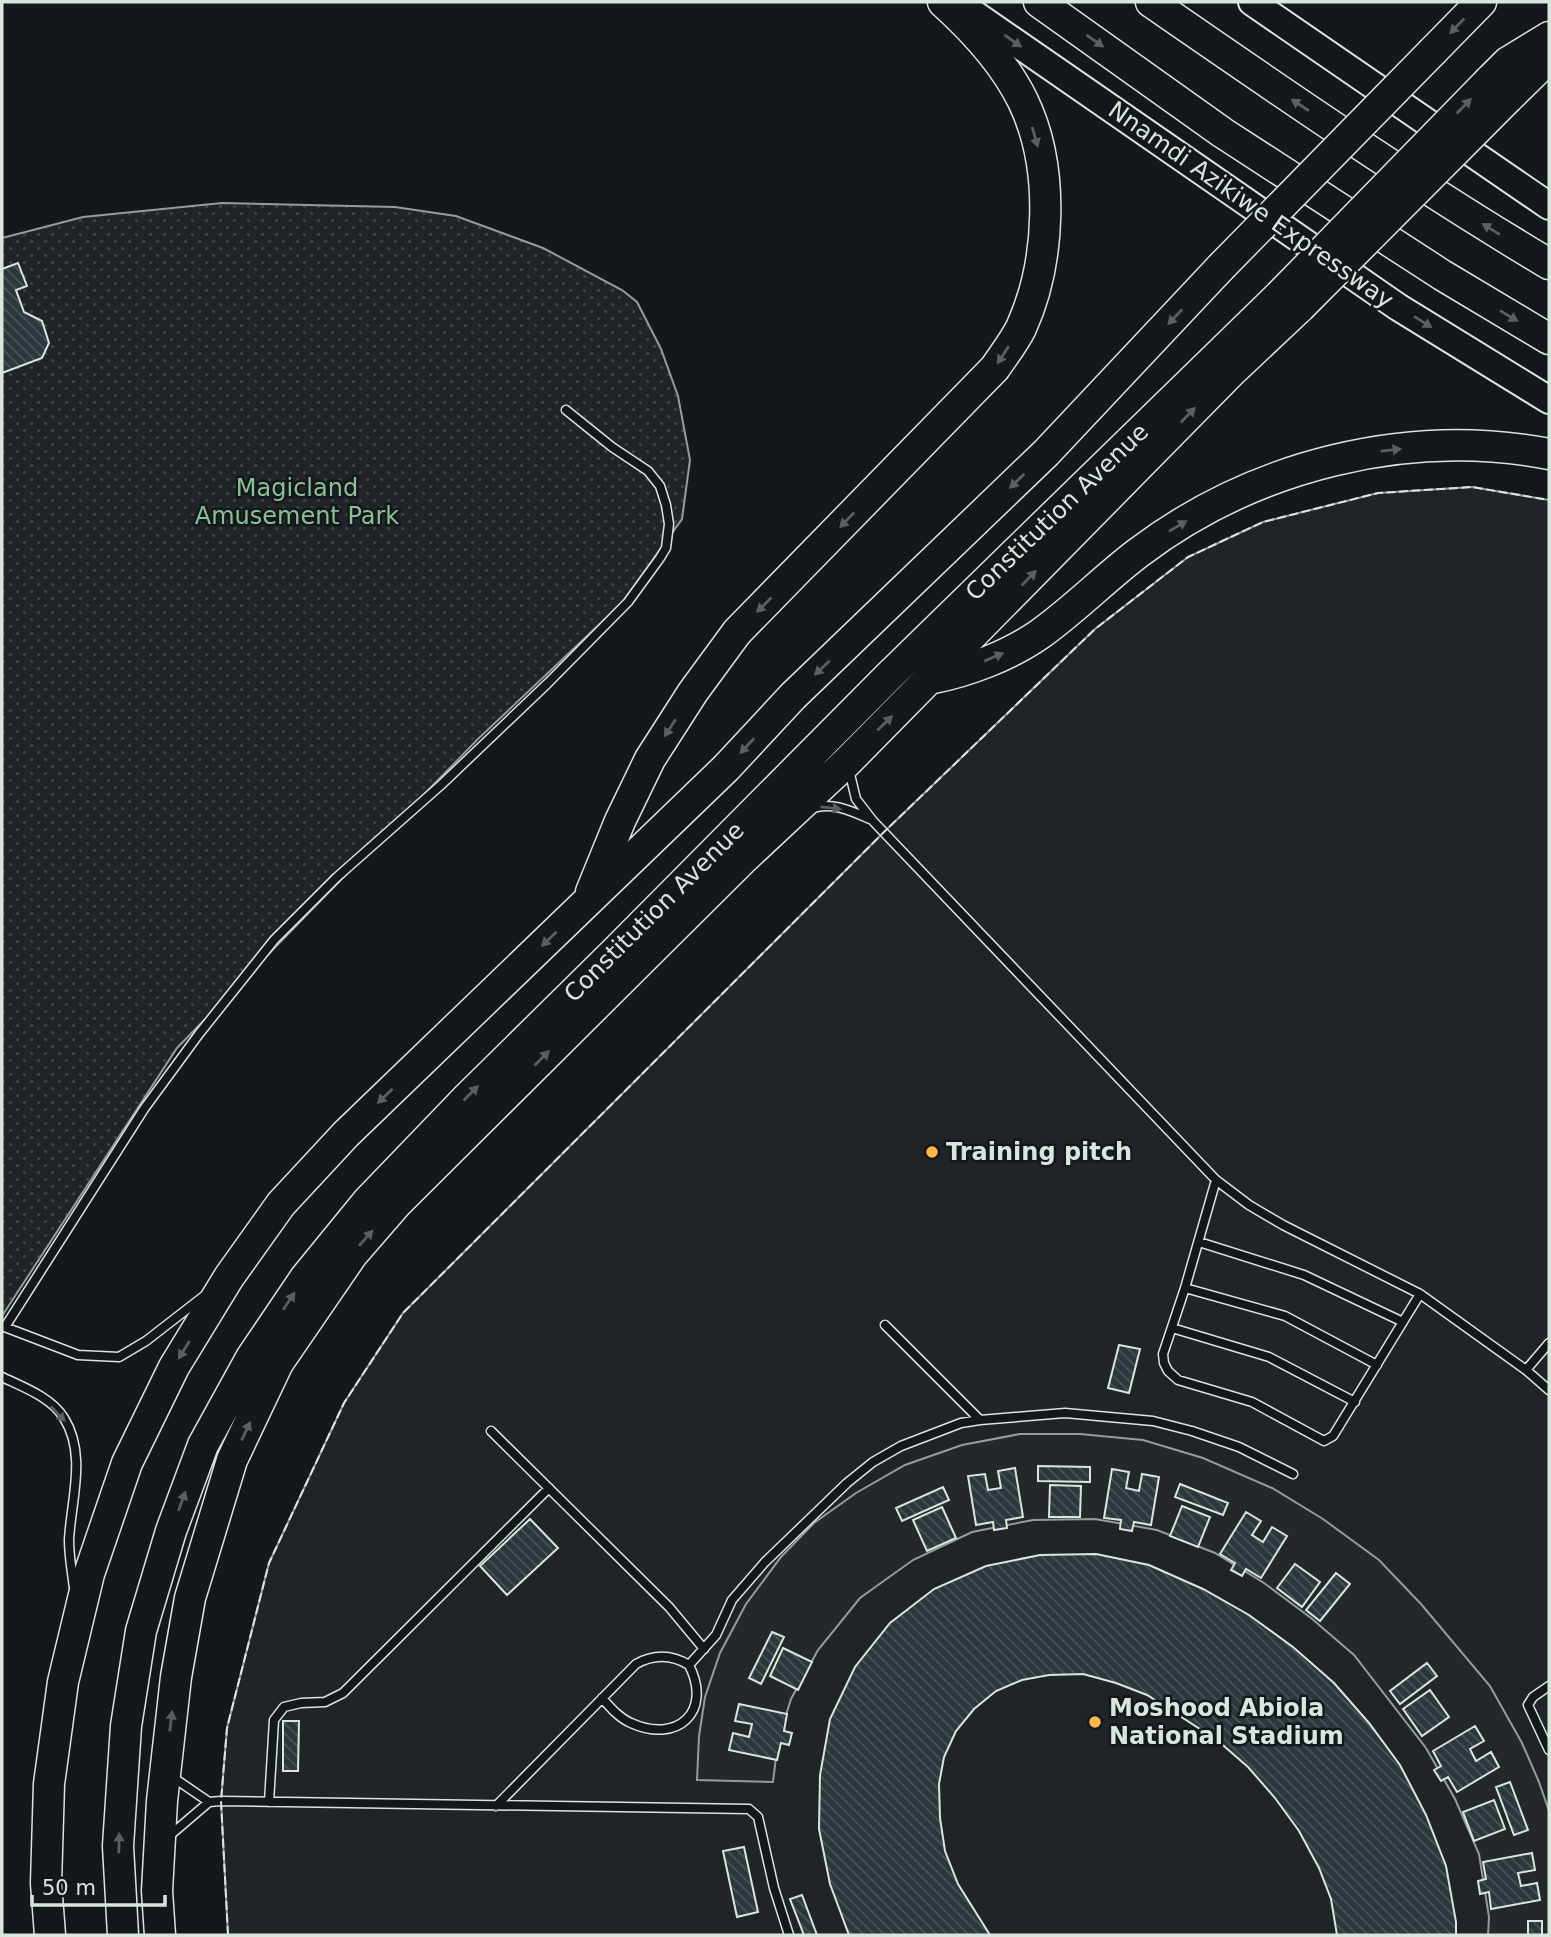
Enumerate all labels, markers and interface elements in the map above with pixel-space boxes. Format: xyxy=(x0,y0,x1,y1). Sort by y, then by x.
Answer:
one-way arrow xyxy=(1449,18,1466,35)
one-way arrow xyxy=(1004,34,1023,47)
one-way arrow xyxy=(1086,34,1104,48)
street label: Nnamdi Azikiwe Expressway xyxy=(1103,96,1399,314)
one-way arrow xyxy=(1290,98,1310,111)
one-way arrow xyxy=(1456,98,1472,115)
one-way arrow xyxy=(1030,127,1040,148)
one-way arrow xyxy=(1481,222,1500,235)
one-way arrow xyxy=(1167,308,1183,325)
one-way arrow xyxy=(1500,309,1519,322)
one-way arrow xyxy=(1413,316,1432,329)
one-way arrow xyxy=(997,346,1010,365)
one-way arrow xyxy=(1180,407,1197,424)
street label: Constitution Avenue xyxy=(960,418,1154,606)
one-way arrow xyxy=(1380,445,1402,456)
one-way arrow xyxy=(1009,473,1026,490)
park label: Magicland Amusement Park xyxy=(195,474,399,530)
one-way arrow xyxy=(839,511,855,528)
one-way arrow xyxy=(1169,520,1188,532)
one-way arrow xyxy=(1020,570,1037,586)
one-way arrow xyxy=(756,596,772,613)
one-way arrow xyxy=(984,652,1005,663)
one-way arrow xyxy=(814,660,831,676)
one-way arrow xyxy=(876,715,893,731)
one-way arrow xyxy=(664,718,677,738)
one-way arrow xyxy=(739,737,755,754)
one-way arrow xyxy=(820,802,842,813)
street label: Constitution Avenue xyxy=(558,816,750,1008)
one-way arrow xyxy=(541,930,558,946)
one-way arrow xyxy=(533,1051,550,1067)
one-way arrow xyxy=(463,1085,480,1102)
one-way arrow xyxy=(377,1088,394,1104)
place label: Training pitch xyxy=(946,1138,1132,1166)
marker: Training pitch xyxy=(924,1144,940,1160)
one-way arrow xyxy=(358,1230,373,1247)
one-way arrow xyxy=(282,1292,296,1310)
one-way arrow xyxy=(177,1341,190,1360)
one-way arrow xyxy=(50,1405,66,1422)
one-way arrow xyxy=(240,1421,252,1441)
one-way arrow xyxy=(177,1490,188,1511)
place label: Moshood Abiola National Stadium xyxy=(1109,1694,1344,1750)
one-way arrow xyxy=(166,1710,177,1732)
marker: Moshood Abiola National Stadium xyxy=(1087,1714,1103,1730)
one-way arrow xyxy=(113,1831,124,1853)
scale bar xyxy=(32,1864,164,1908)
text: 50 m xyxy=(42,1876,96,1900)

